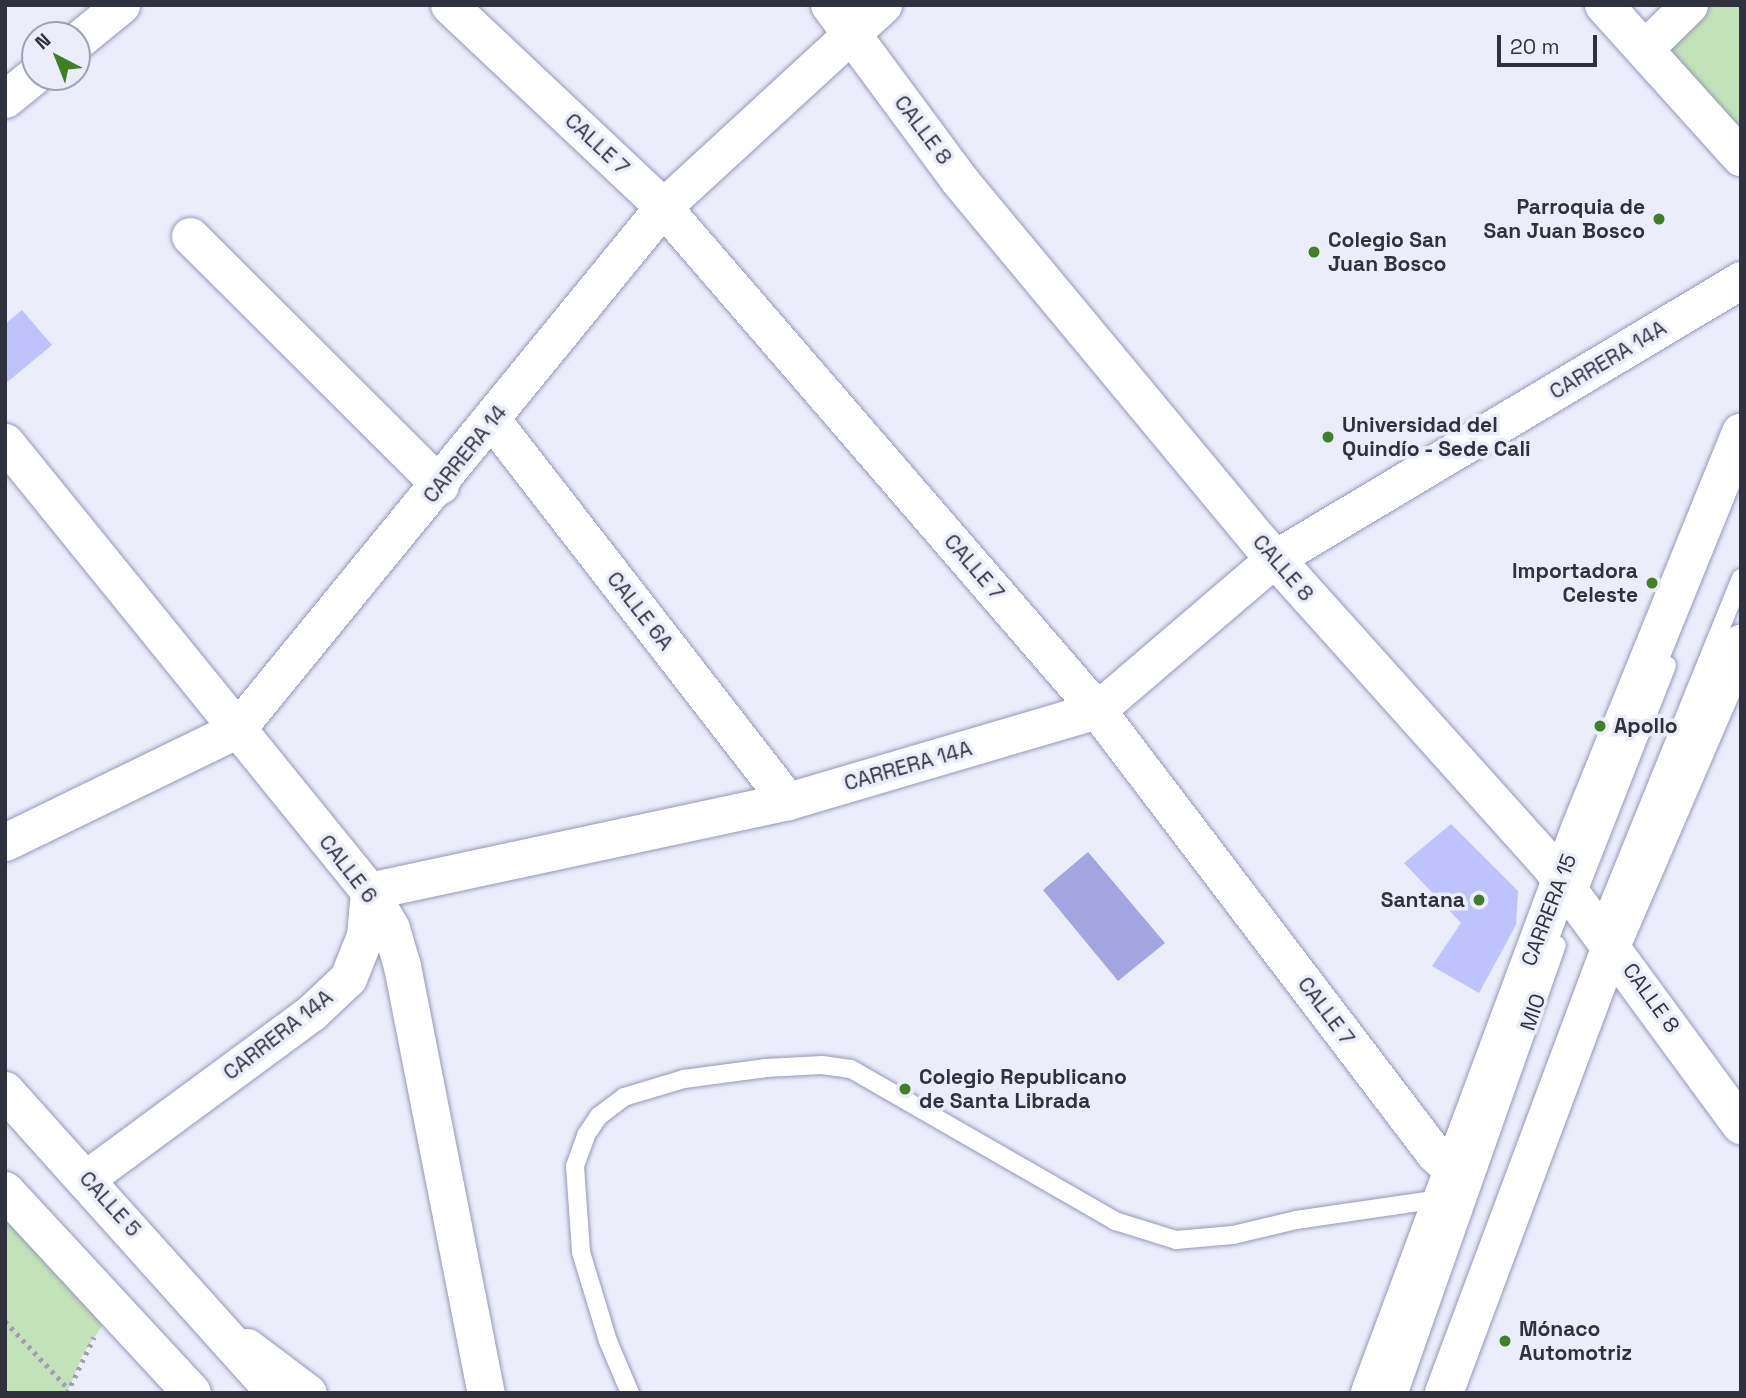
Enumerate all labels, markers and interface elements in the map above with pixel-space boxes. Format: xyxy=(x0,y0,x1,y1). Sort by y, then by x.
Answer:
north arrow xyxy=(21,21,91,91)
scale bar xyxy=(1501,21,1601,65)
text: N xyxy=(30,28,56,55)
text: 20 m xyxy=(1510,33,1560,60)
street label: CALLE 8 xyxy=(889,91,957,169)
street label: CALLE 7 xyxy=(560,108,634,180)
place label: Parroquia de San Juan Bosco xyxy=(1483,194,1645,244)
marker: Parroquia de San Juan Bosco xyxy=(1651,211,1667,227)
place label: Colegio San Juan Bosco xyxy=(1328,227,1447,277)
marker: Colegio San Juan Bosco xyxy=(1306,244,1322,260)
street label: CARRERA 14A xyxy=(1545,315,1671,405)
street label: CARRERA 14 xyxy=(418,400,512,508)
place label: Universidad del Quindío - Sede Cali xyxy=(1342,412,1532,462)
marker: Universidad del Quindío - Sede Cali xyxy=(1320,429,1336,445)
street label: CALLE 7 xyxy=(939,529,1009,605)
street label: CALLE 8 xyxy=(1247,530,1319,606)
place label: Importadora Celeste xyxy=(1512,558,1638,608)
street label: CALLE 6A xyxy=(602,567,678,655)
marker: Importadora Celeste xyxy=(1644,575,1660,591)
place label: Apollo xyxy=(1614,713,1678,739)
marker: Apollo xyxy=(1592,718,1608,734)
street label: CARRERA 14A xyxy=(841,736,975,796)
street label: CALLE 6 xyxy=(314,830,382,908)
street label: CARRERA 15 xyxy=(1516,850,1582,970)
place label: Santana xyxy=(1381,887,1465,913)
marker: Santana xyxy=(1471,892,1487,908)
street label: CALLE 8 xyxy=(1617,958,1685,1038)
street label: CALLE 7 xyxy=(1292,972,1360,1050)
street label: CARRERA 14A xyxy=(218,984,338,1086)
street label: MIO xyxy=(1515,990,1551,1034)
place label: Colegio Republicano de Santa Librada xyxy=(919,1064,1127,1114)
marker: Colegio Republicano de Santa Librada xyxy=(897,1081,913,1097)
street label: CALLE 5 xyxy=(74,1166,146,1242)
place label: Mónaco Automotriz xyxy=(1519,1316,1632,1366)
marker: Mónaco Automotriz xyxy=(1497,1333,1513,1349)

